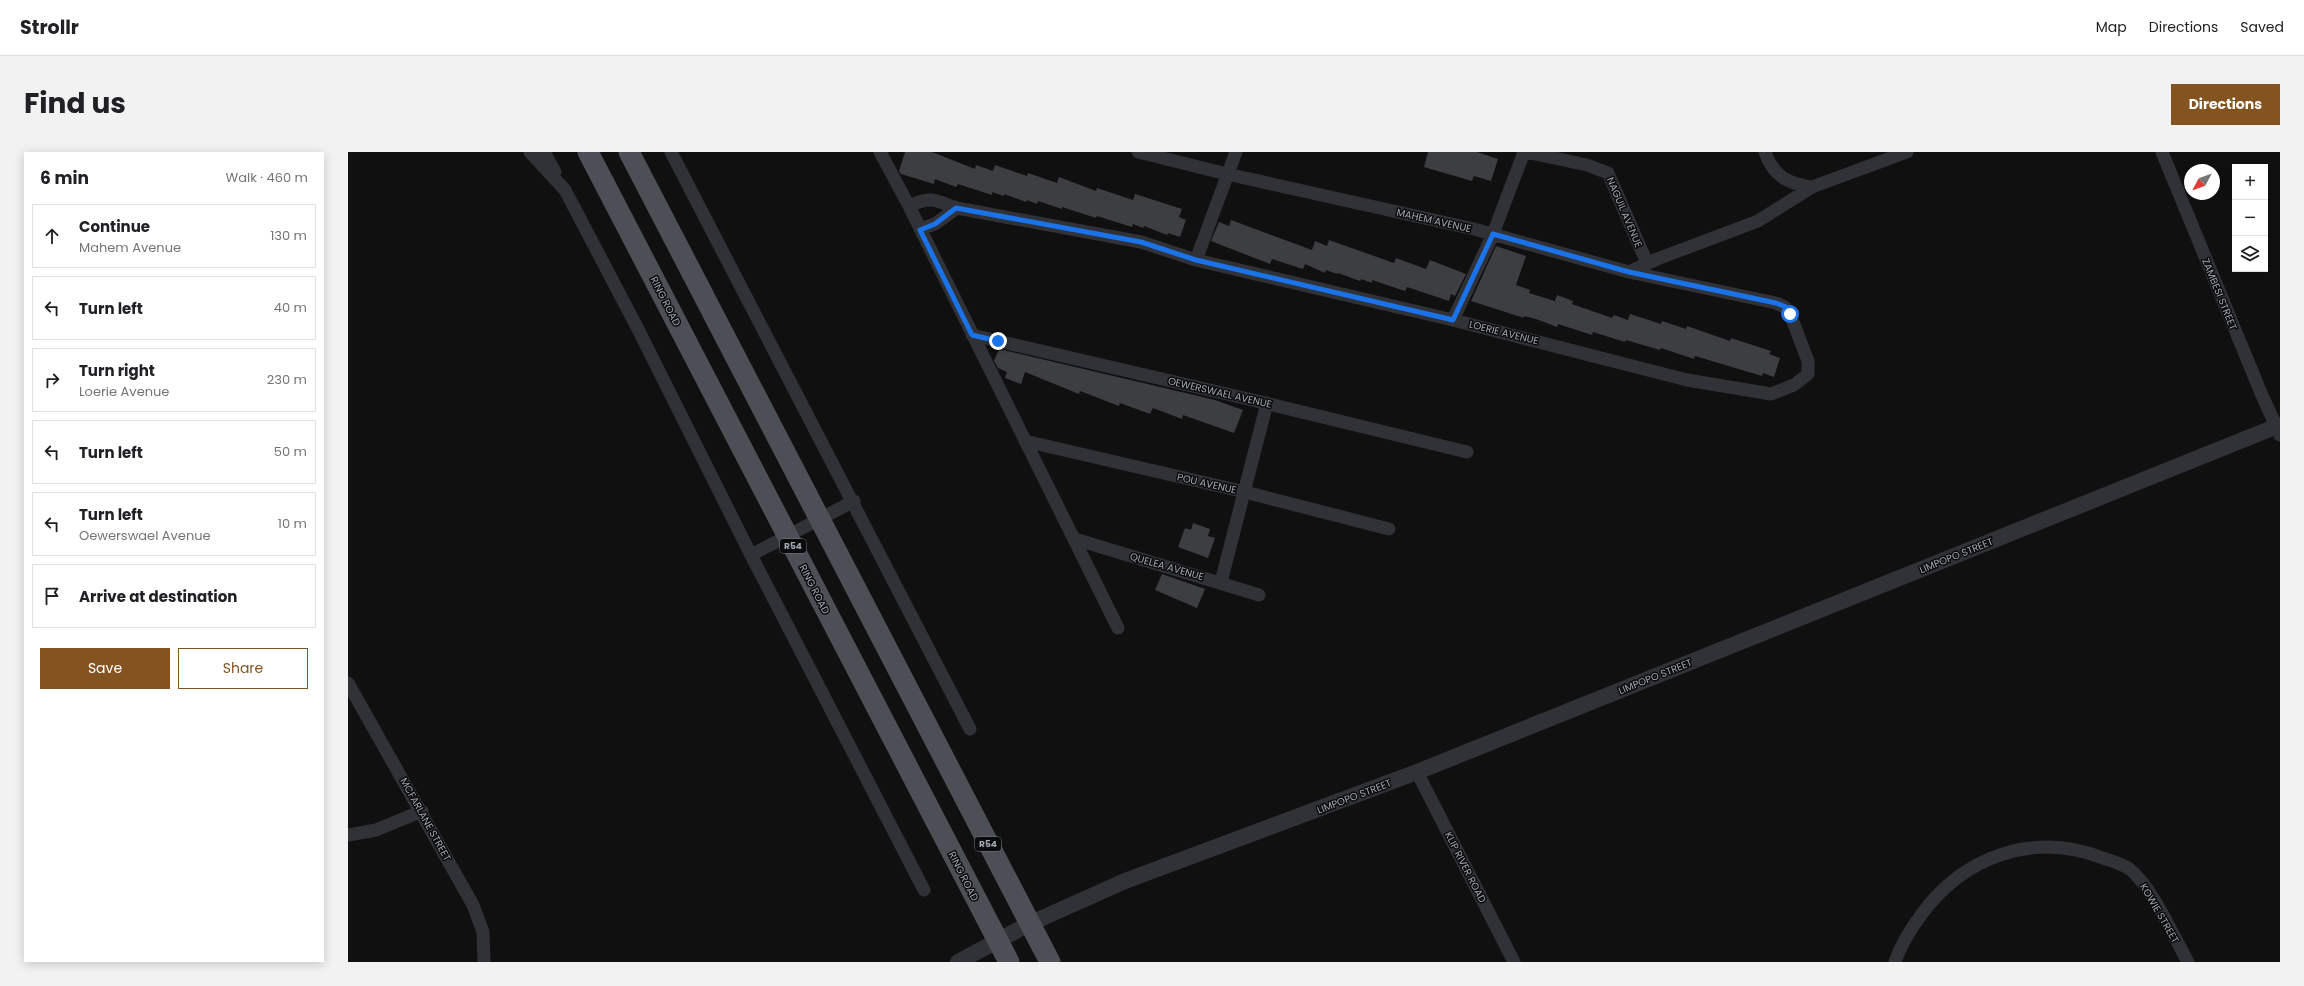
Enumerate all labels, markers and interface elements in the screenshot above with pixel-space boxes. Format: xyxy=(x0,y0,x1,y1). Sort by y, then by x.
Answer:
text: Strollr xyxy=(20,14,79,41)
text: Map xyxy=(2096,17,2127,37)
text: Directions xyxy=(2149,17,2218,37)
text: Saved xyxy=(2240,17,2284,37)
text: Find us xyxy=(24,84,126,123)
button: Directions xyxy=(2171,84,2280,125)
north arrow xyxy=(2184,164,2220,200)
map controls xyxy=(2232,164,2268,272)
button: + xyxy=(2232,164,2268,200)
text: 6 min xyxy=(40,166,89,190)
text: Walk · 460 m xyxy=(225,168,308,187)
street label: NAGUIL AVENUE xyxy=(1603,175,1646,250)
button: − xyxy=(2232,200,2268,236)
street label: MAHEM AVENUE xyxy=(1395,205,1473,236)
text: Continue xyxy=(79,216,150,237)
icon: ahead xyxy=(41,225,63,247)
text: 130 m xyxy=(270,226,307,245)
button: layers xyxy=(2232,236,2268,272)
text: Mahem Avenue xyxy=(79,238,181,257)
street label: ZAMBESI STREET xyxy=(2198,256,2241,333)
street label: RING ROAD xyxy=(647,274,684,329)
icon: left xyxy=(41,297,63,319)
text: Turn left xyxy=(79,298,143,319)
text: 40 m xyxy=(274,298,307,317)
route start xyxy=(1781,305,1799,323)
street label: LOERIE AVENUE xyxy=(1468,317,1540,348)
route end xyxy=(989,332,1007,350)
text: Turn right xyxy=(79,360,155,381)
icon: right xyxy=(41,369,63,391)
text: 230 m xyxy=(267,370,307,389)
street label: OEWERSWAEL AVENUE xyxy=(1167,373,1273,412)
text: Loerie Avenue xyxy=(79,382,169,401)
icon: left xyxy=(41,441,63,463)
text: Turn left xyxy=(79,442,143,463)
text: 50 m xyxy=(274,442,307,461)
street label: POU AVENUE xyxy=(1176,469,1238,498)
text: Turn left xyxy=(79,504,143,525)
icon: left xyxy=(41,513,63,535)
text: 10 m xyxy=(278,514,307,533)
text: Oewerswael Avenue xyxy=(79,526,211,545)
street label: LIMPOPO STREET xyxy=(1917,534,1996,577)
road number: R54 xyxy=(780,539,806,553)
street label: QUELEA AVENUE xyxy=(1128,549,1206,584)
street label: RING ROAD xyxy=(796,562,833,617)
icon: arrive xyxy=(41,585,63,607)
text: Arrive at destination xyxy=(79,586,237,607)
button: Save xyxy=(40,648,170,689)
button: Share xyxy=(178,648,308,689)
street label: LIMPOPO STREET xyxy=(1616,655,1695,698)
street label: MCFARLANE STREET xyxy=(396,775,455,864)
street label: LIMPOPO STREET xyxy=(1315,775,1394,818)
street label: KLIP RIVER ROAD xyxy=(1441,829,1490,905)
road number: R54 xyxy=(975,837,1001,851)
street label: RING ROAD xyxy=(945,849,982,904)
street label: KOWIE STREET xyxy=(2136,881,2183,946)

